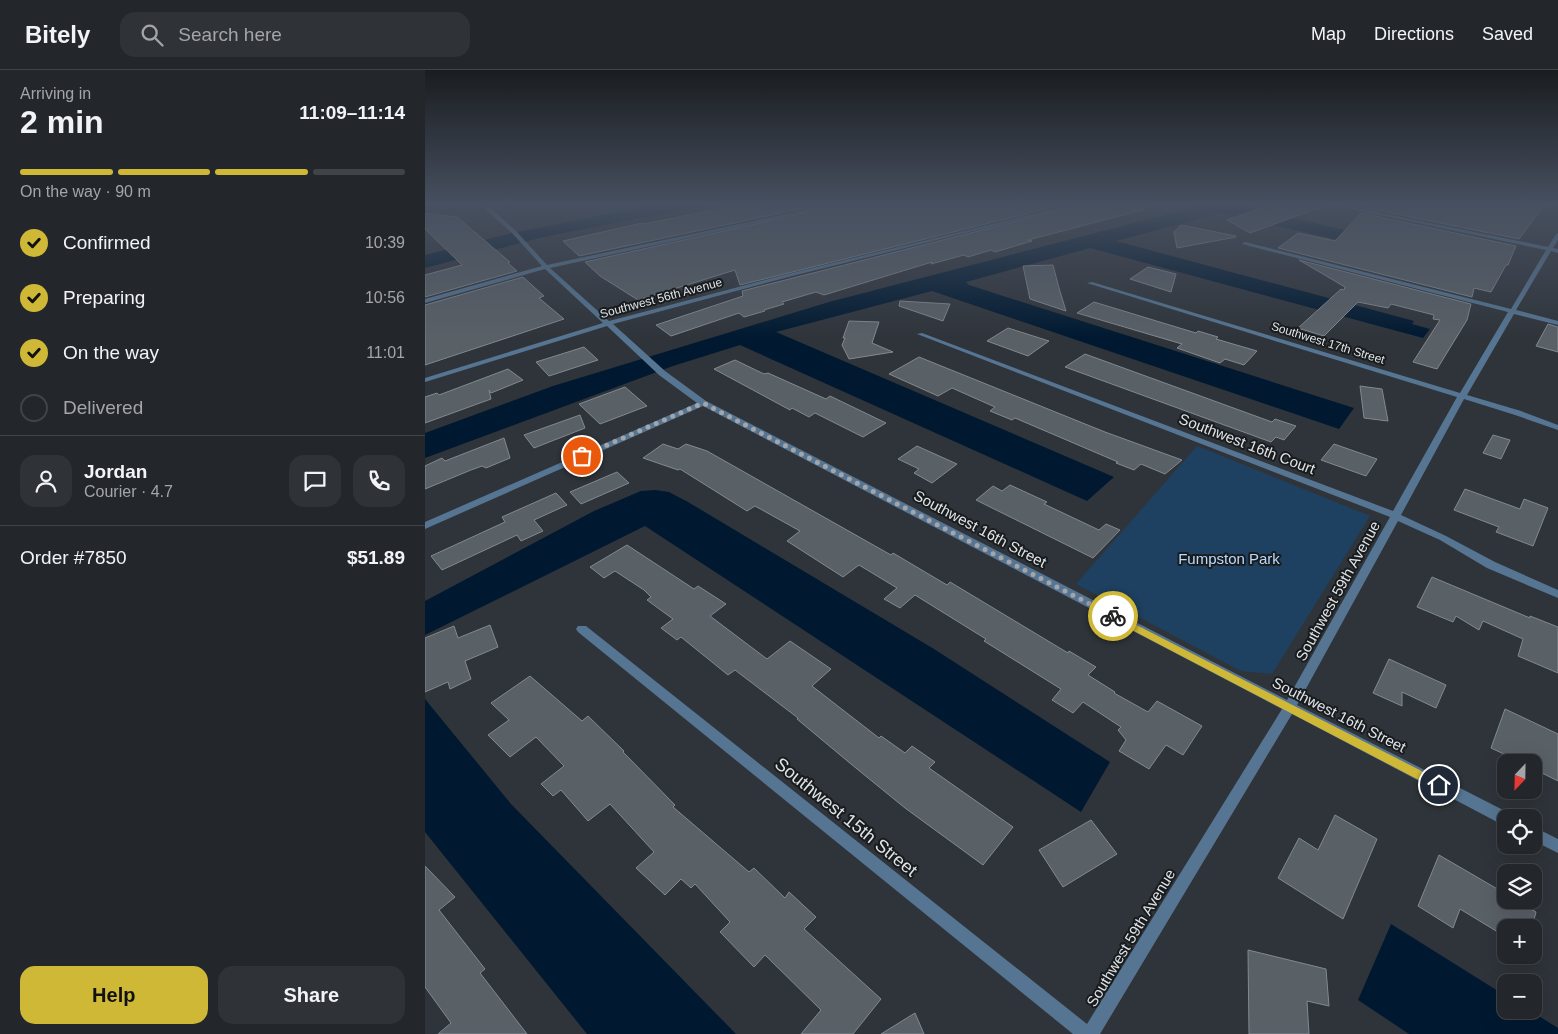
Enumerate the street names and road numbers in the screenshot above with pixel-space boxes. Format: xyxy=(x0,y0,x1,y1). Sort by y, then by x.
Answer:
street label: Southwest 56th Avenue xyxy=(598,275,724,321)
street label: Southwest 17th Street xyxy=(1269,319,1387,367)
street label: Southwest 16th Court xyxy=(1177,410,1318,478)
street label: Southwest 16th Street xyxy=(911,486,1050,571)
street label: Southwest 59th Avenue xyxy=(1292,518,1383,664)
street label: Southwest 16th Street xyxy=(1270,673,1410,756)
street label: Southwest 15th Street xyxy=(771,753,921,881)
street label: Southwest 59th Avenue xyxy=(1083,866,1178,1010)

